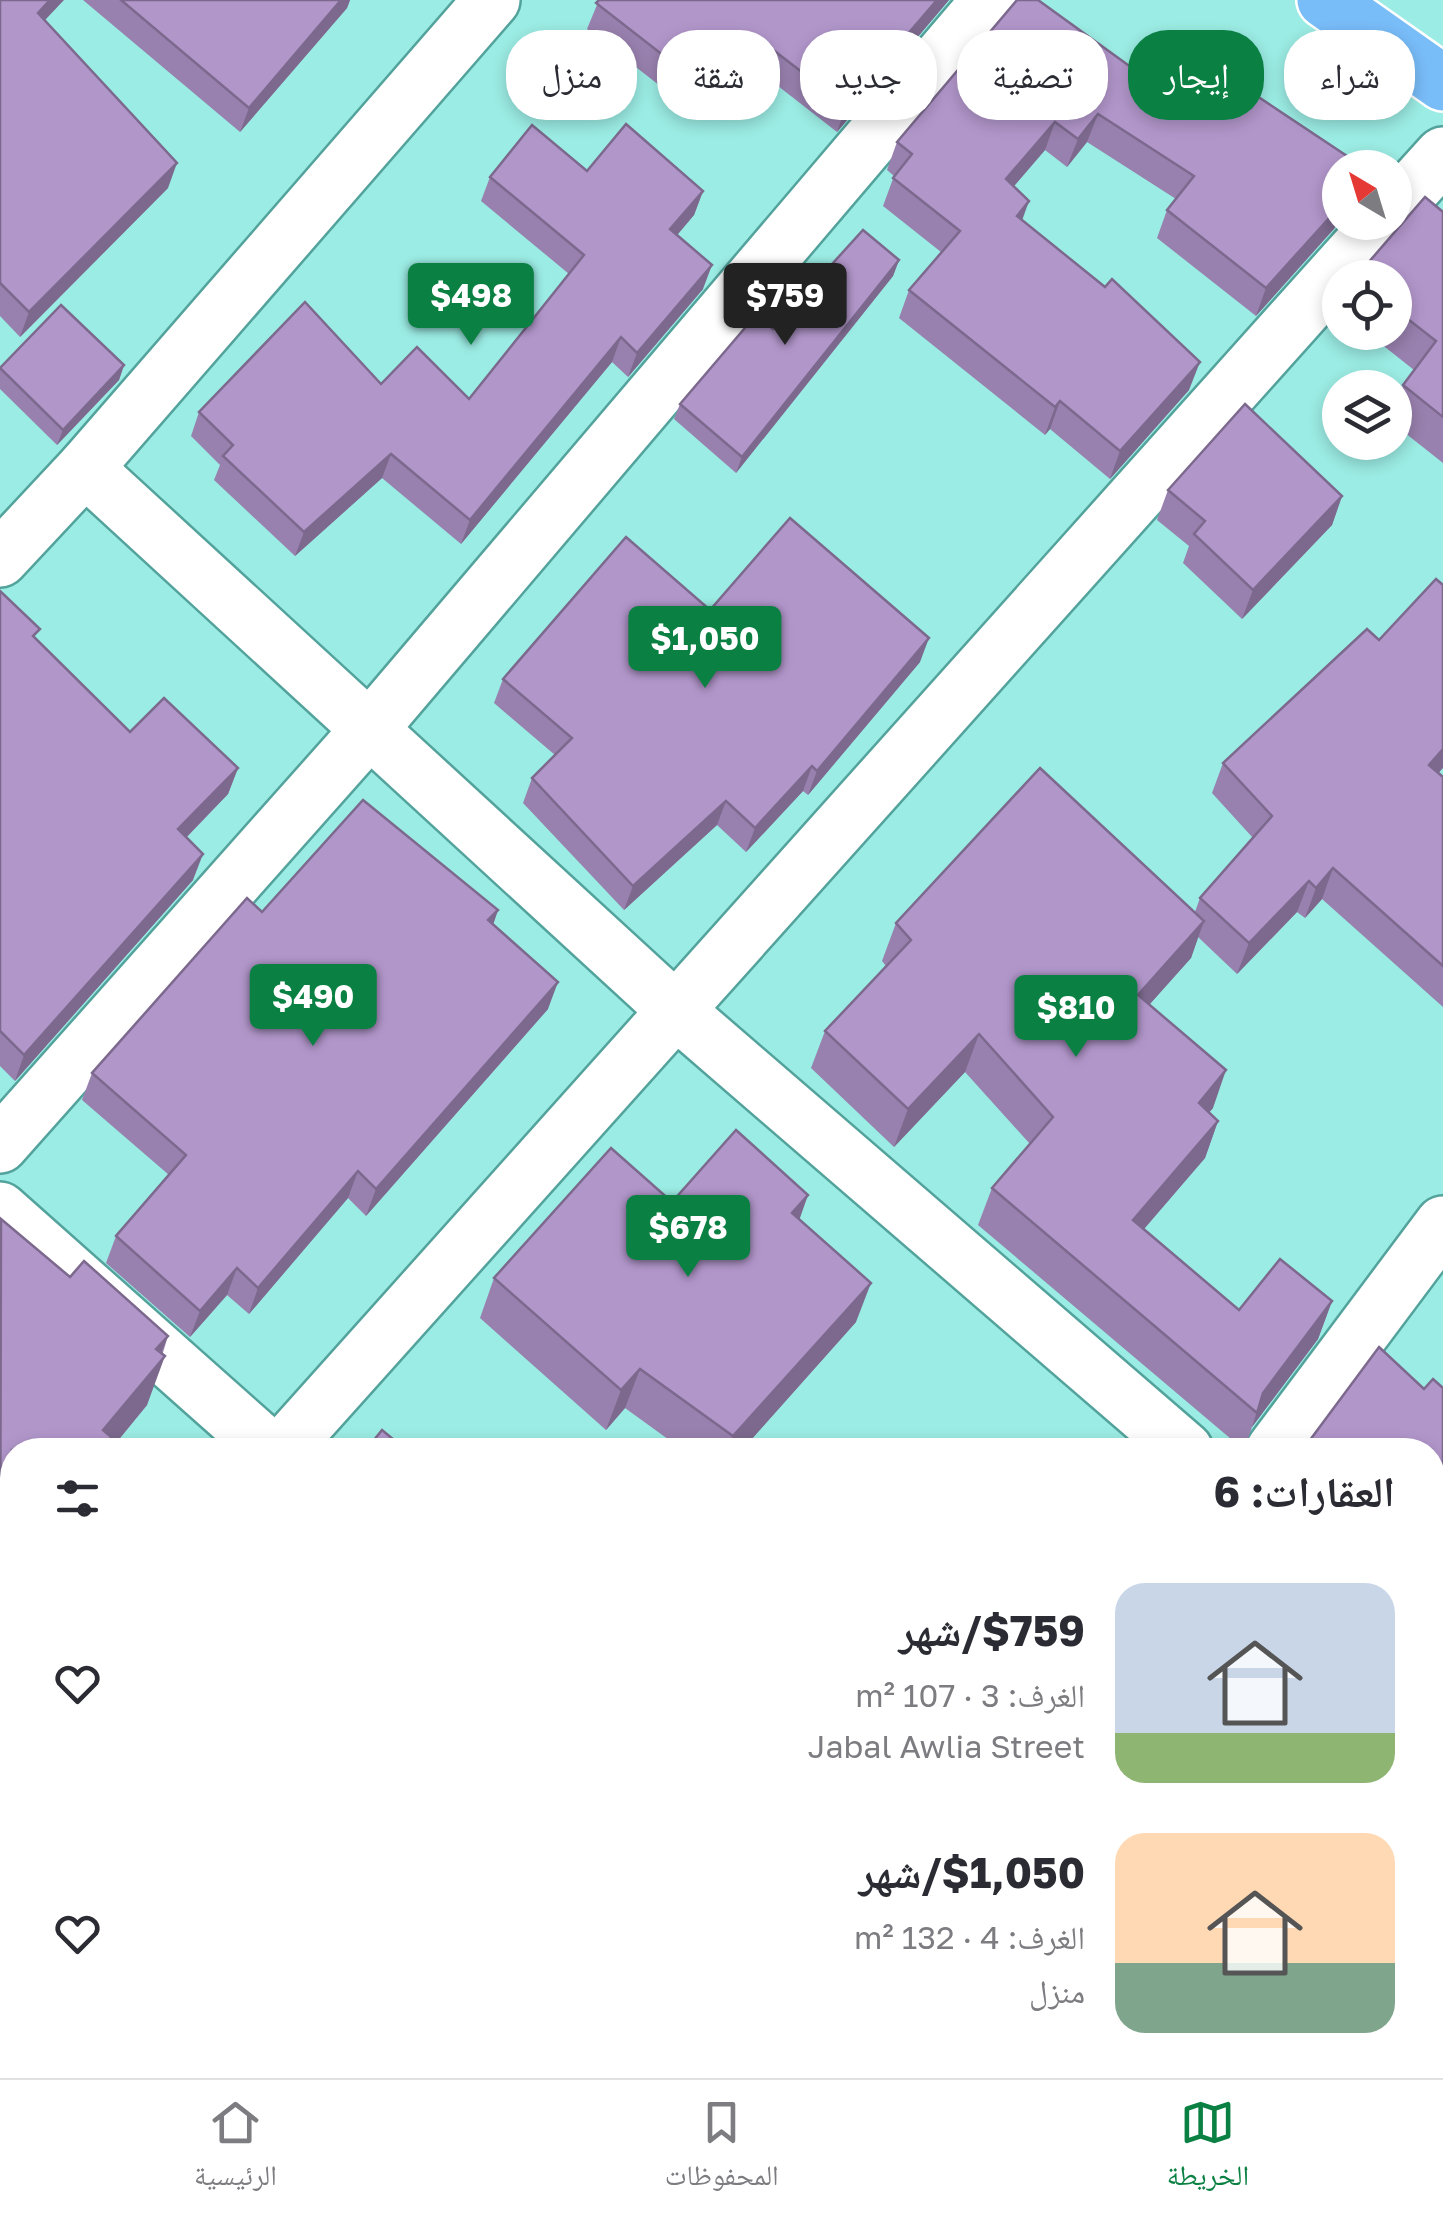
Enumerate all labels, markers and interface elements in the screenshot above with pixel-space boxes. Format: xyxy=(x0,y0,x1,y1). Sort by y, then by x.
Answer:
chip: منزل xyxy=(506,30,637,120)
chip: شقة xyxy=(657,30,780,120)
chip: جديد xyxy=(800,30,937,120)
chip: تصفية xyxy=(957,30,1108,120)
chip: إيجار xyxy=(1128,30,1264,120)
chip: شراء xyxy=(1284,30,1415,120)
north arrow xyxy=(1322,150,1412,240)
map controls xyxy=(1322,150,1412,460)
button: locate xyxy=(1322,260,1412,350)
pin: $498 xyxy=(412,263,530,348)
pin: $759 xyxy=(726,263,844,348)
text: $498 xyxy=(430,276,512,314)
text: $759 xyxy=(746,276,824,314)
button: layers xyxy=(1322,370,1412,460)
pin: $1,050 xyxy=(624,606,786,691)
text: $1,050 xyxy=(650,619,760,657)
pin: $490 xyxy=(254,964,372,1049)
pin: $810 xyxy=(1017,975,1135,1060)
text: $490 xyxy=(272,977,354,1015)
text: $810 xyxy=(1036,988,1116,1026)
pin: $678 xyxy=(629,1195,747,1280)
text: $678 xyxy=(648,1208,728,1246)
text: العقارات: 6 xyxy=(1214,1466,1395,1516)
icon: filters xyxy=(50,1471,105,1526)
text: $759/شهر xyxy=(899,1605,1085,1655)
icon: home xyxy=(1195,1623,1315,1743)
icon: heart xyxy=(50,1656,105,1711)
text: الغرف: 3 · 107 m² xyxy=(855,1676,1085,1714)
text: Jabal Awlia Street xyxy=(808,1727,1085,1765)
text: $1,050/شهر xyxy=(859,1847,1085,1897)
icon: home xyxy=(1195,1873,1315,1993)
icon: heart xyxy=(50,1906,105,1961)
text: الغرف: 4 · 132 m² xyxy=(854,1918,1085,1956)
text: منزل xyxy=(1029,1972,1085,2010)
tab: الرئيسية xyxy=(194,2095,277,2203)
tab: المحفوظات xyxy=(665,2095,779,2203)
tab: الخريطة xyxy=(1167,2095,1249,2203)

